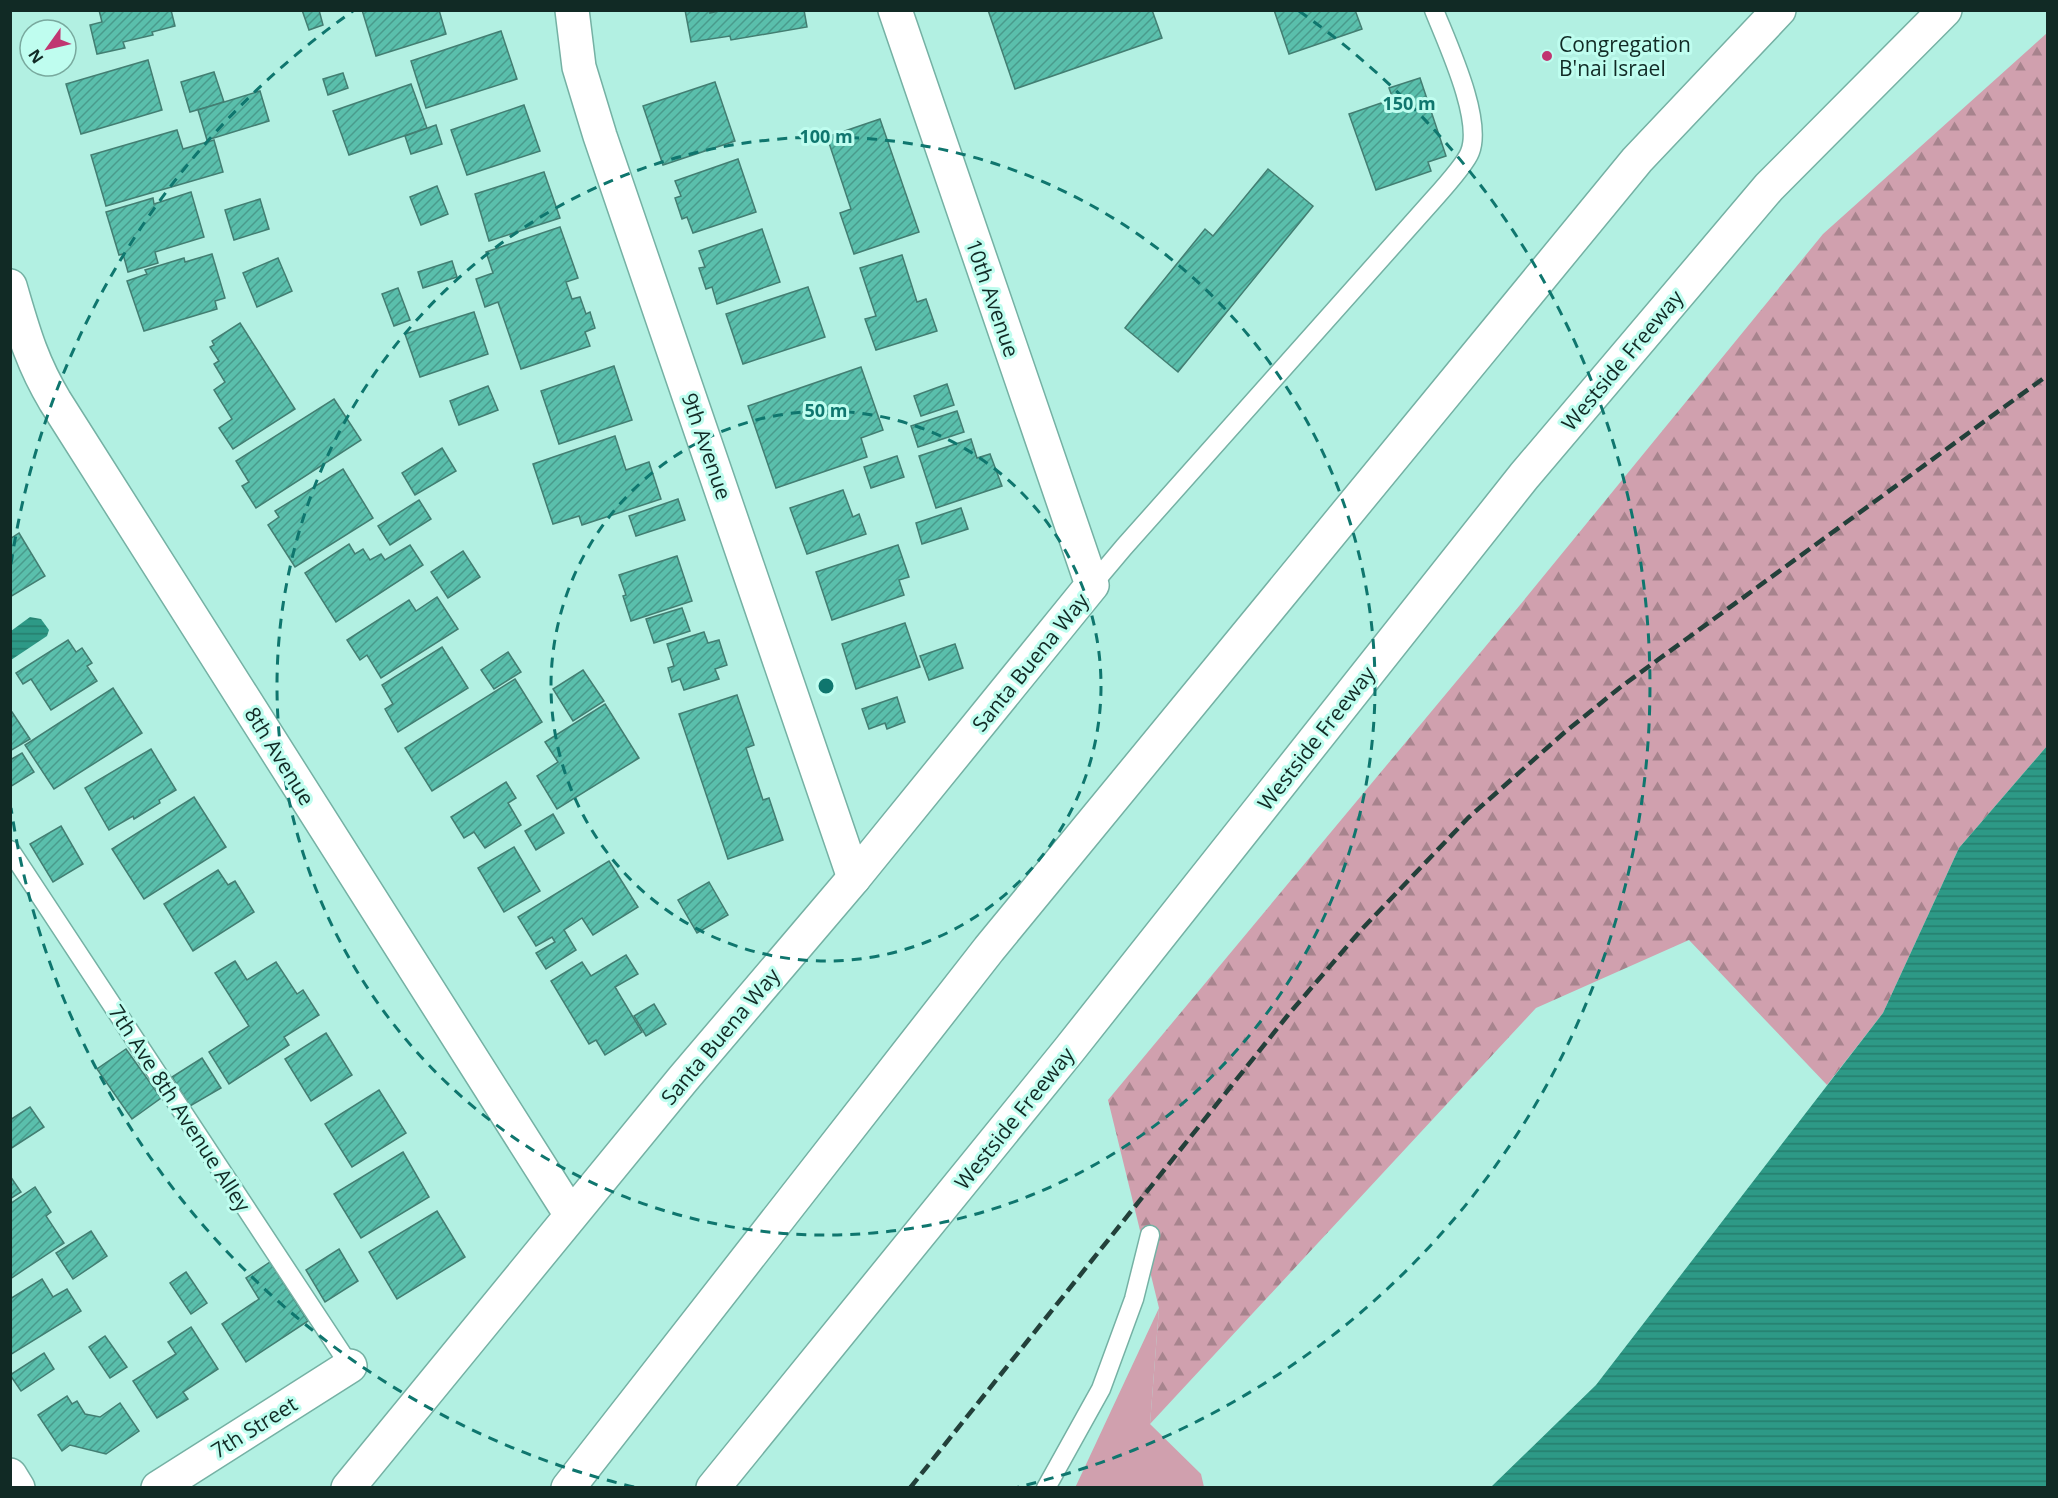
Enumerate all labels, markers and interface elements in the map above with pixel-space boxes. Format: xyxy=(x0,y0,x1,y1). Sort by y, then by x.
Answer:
north arrow xyxy=(18,18,78,78)
place label: Congregation B'nai Israel xyxy=(1559,30,1691,82)
text: N xyxy=(23,45,48,68)
marker: Congregation B'nai Israel xyxy=(1540,49,1554,63)
text: 150 m xyxy=(1382,91,1436,115)
text: 100 m xyxy=(799,124,853,148)
street label: 10th Avenue xyxy=(960,235,1026,361)
street label: Westside Freeway xyxy=(1555,283,1689,436)
street label: 9th Avenue xyxy=(676,389,738,503)
text: 50 m xyxy=(805,398,847,422)
street label: Santa Buena Way xyxy=(965,587,1095,737)
street label: Westside Freeway xyxy=(1251,660,1381,816)
centre of rings xyxy=(816,676,836,696)
street label: 8th Avenue xyxy=(239,702,321,810)
street label: Santa Buena Way xyxy=(654,961,786,1110)
street label: 7th Ave 8th Avenue Alley xyxy=(103,999,258,1217)
street label: Westside Freeway xyxy=(948,1041,1080,1195)
street label: 7th Street xyxy=(206,1390,302,1464)

